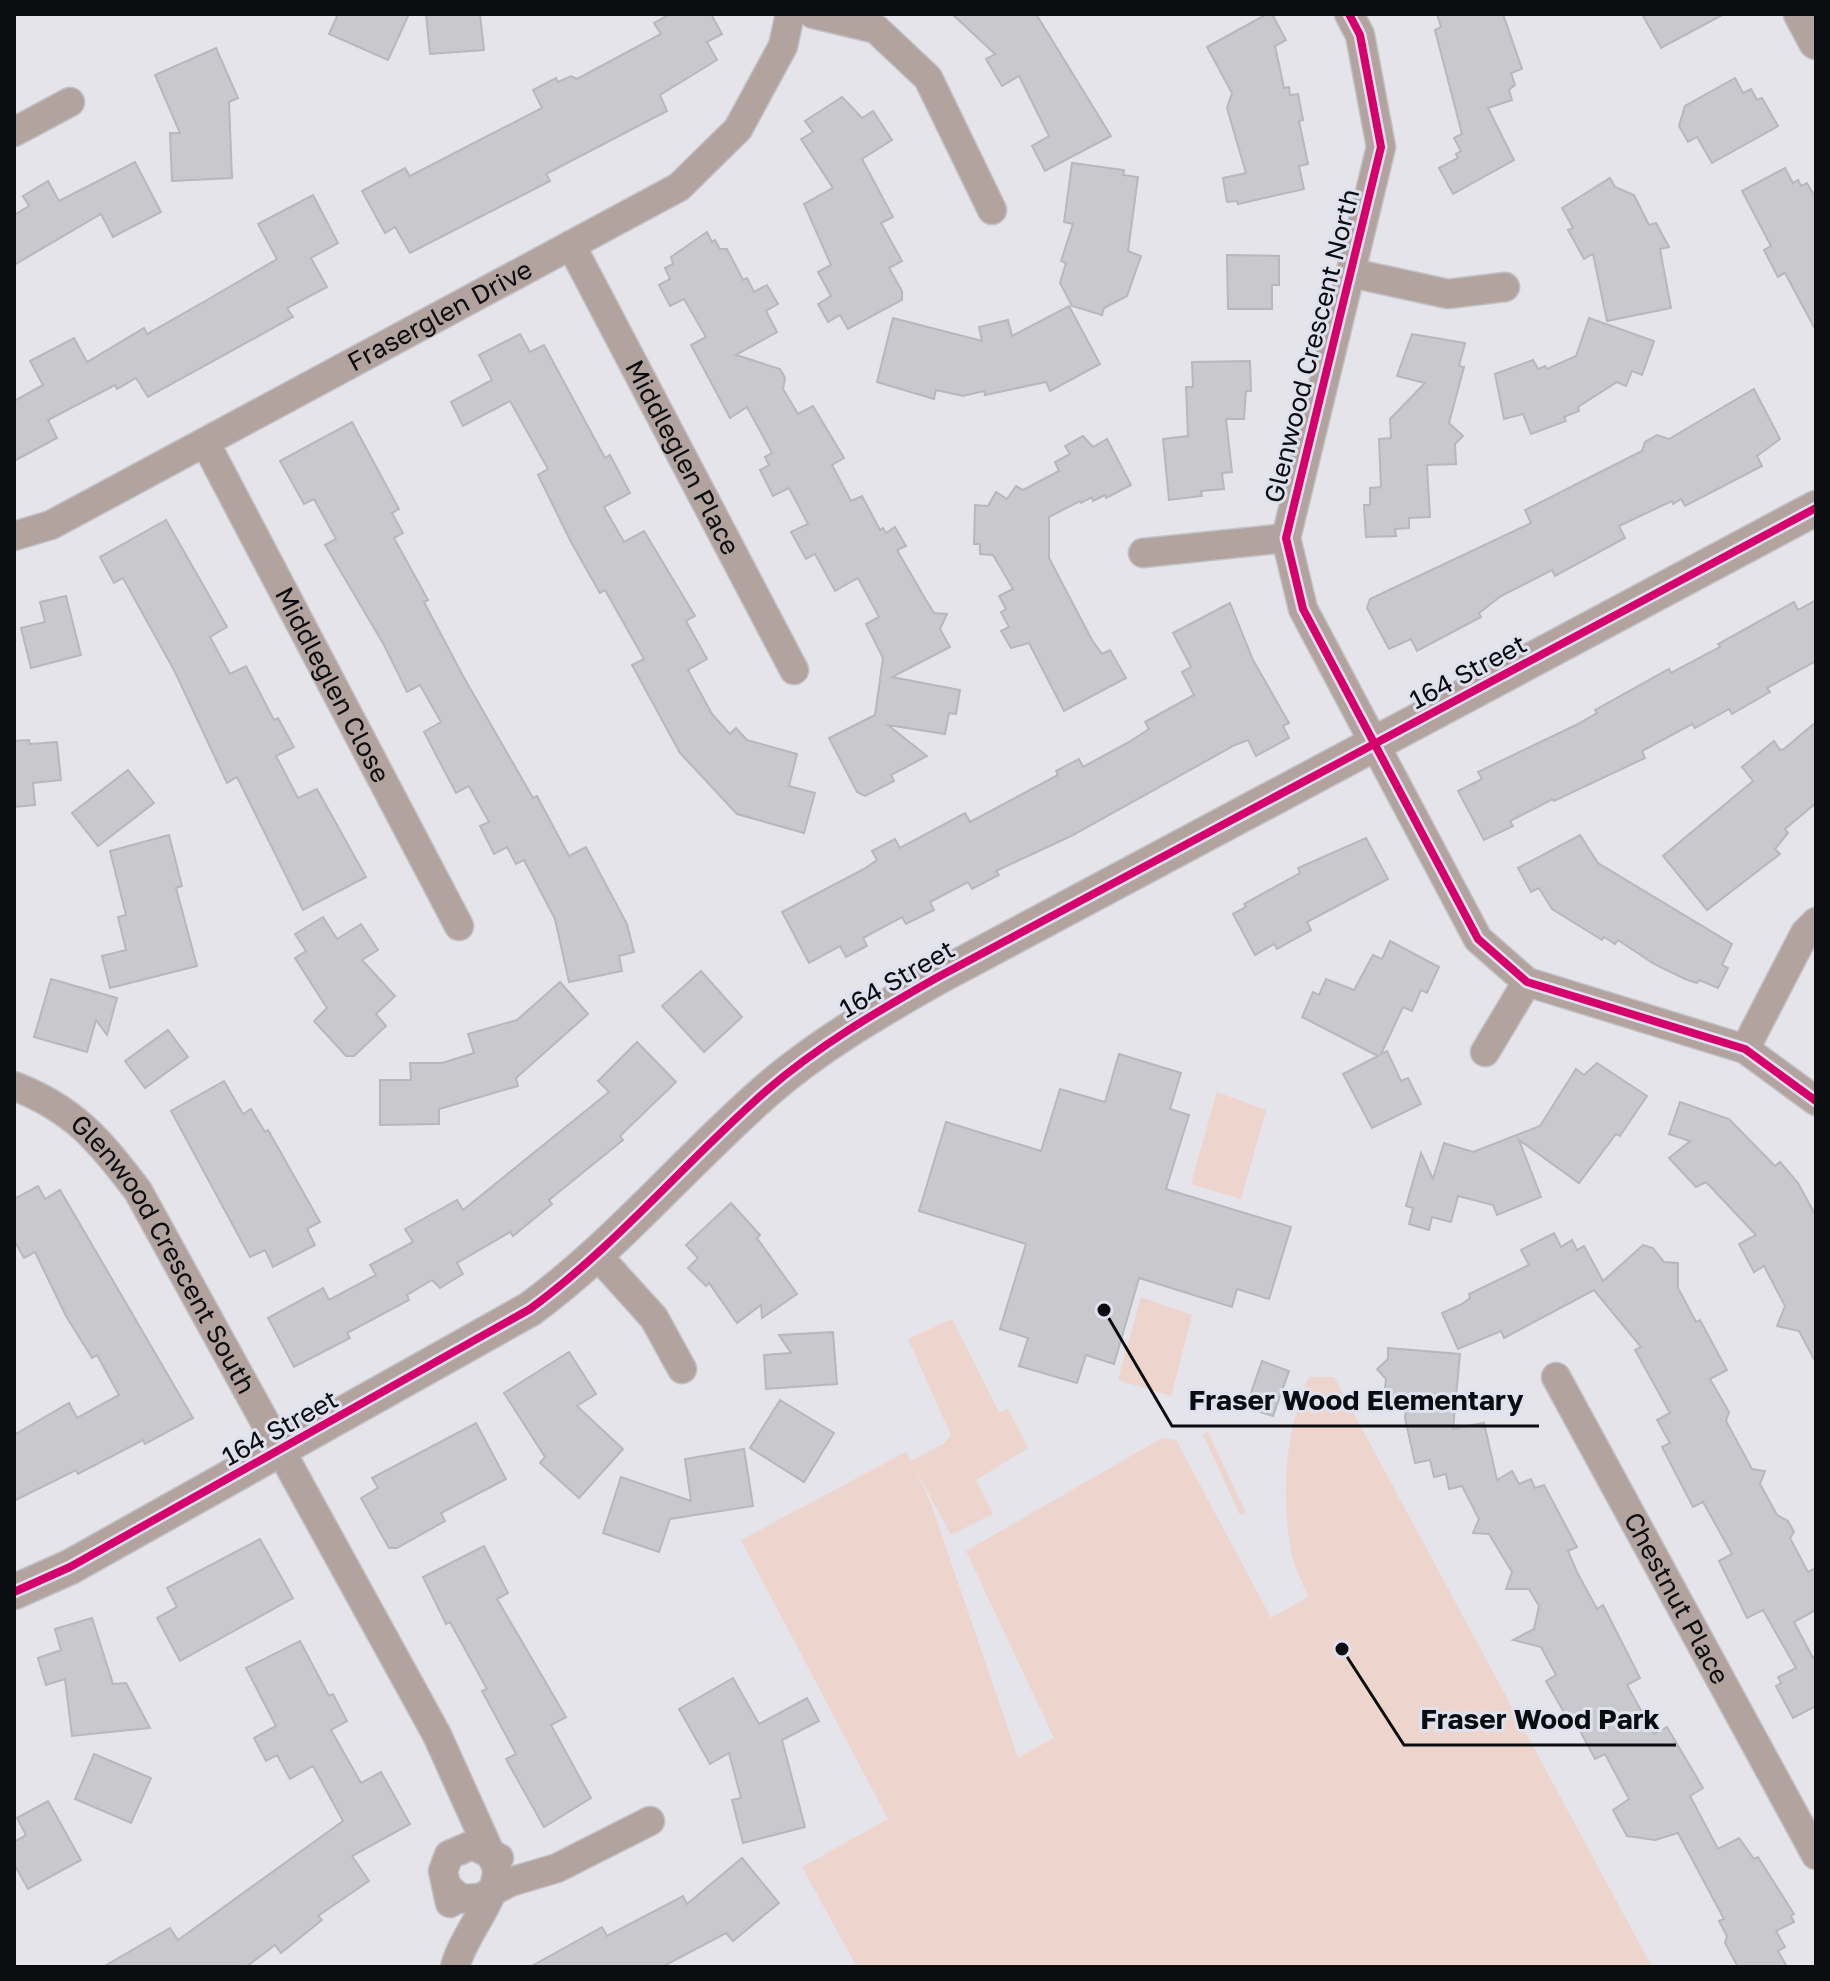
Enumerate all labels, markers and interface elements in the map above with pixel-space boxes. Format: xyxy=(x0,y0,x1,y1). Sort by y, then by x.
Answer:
street label: Glenwood Crescent North xyxy=(1257,186,1366,506)
street label: Fraserglen Drive xyxy=(342,253,537,378)
street label: Middleglen Place xyxy=(619,355,747,560)
street label: Middleglen Close xyxy=(269,582,397,788)
street label: 164 Street xyxy=(1404,628,1531,715)
street label: 164 Street xyxy=(834,933,960,1024)
street label: Glenwood Crescent South xyxy=(65,1108,262,1399)
callout: Fraser Wood Elementary xyxy=(1172,1374,1539,1426)
street label: 164 Street xyxy=(216,1383,343,1472)
text: Fraser Wood Elementary xyxy=(1189,1383,1524,1416)
street label: Chestnut Place xyxy=(1618,1507,1736,1689)
callout: Fraser Wood Park xyxy=(1404,1693,1676,1745)
text: Fraser Wood Park xyxy=(1420,1702,1660,1735)

